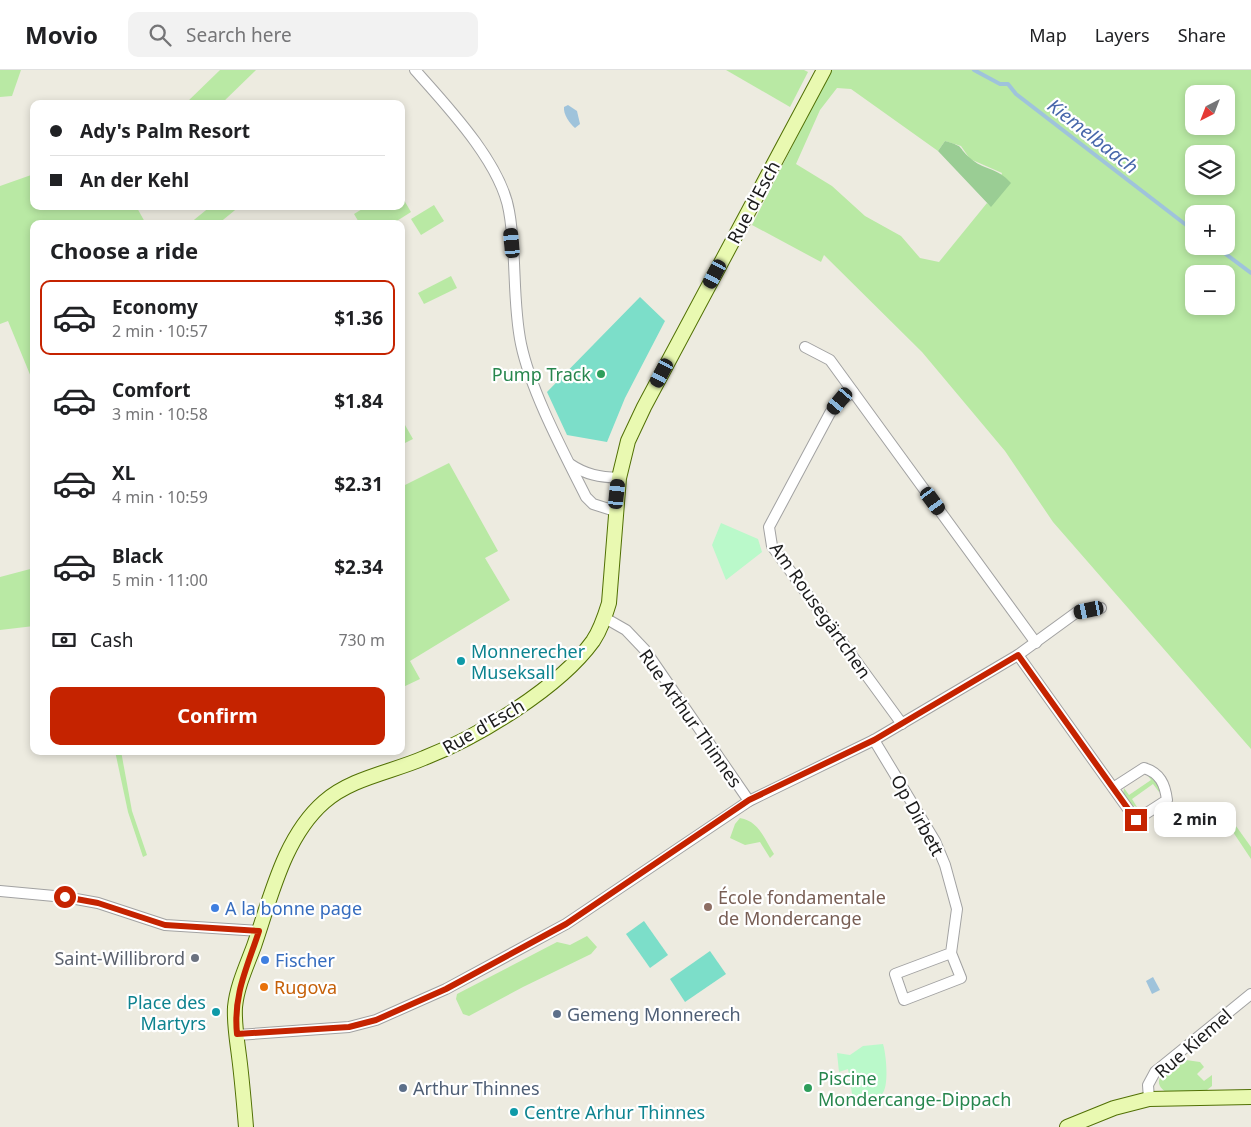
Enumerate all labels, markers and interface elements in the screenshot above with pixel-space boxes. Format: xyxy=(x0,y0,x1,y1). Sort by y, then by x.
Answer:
search box xyxy=(128,12,478,57)
text: Movio xyxy=(25,18,98,51)
icon: search xyxy=(146,21,174,49)
text: Search here xyxy=(186,22,292,48)
text: Map xyxy=(1029,23,1067,47)
text: Layers xyxy=(1095,23,1150,47)
text: Share xyxy=(1178,23,1226,47)
north arrow xyxy=(1185,85,1235,135)
map controls xyxy=(1185,85,1235,315)
water label: Kiemelbaach xyxy=(1042,92,1144,180)
text: Ady's Palm Resort xyxy=(80,118,250,144)
button: layers xyxy=(1185,145,1235,195)
street label: Rue d'Esch xyxy=(721,156,785,248)
text: An der Kehl xyxy=(80,167,189,193)
button: + xyxy=(1185,205,1235,255)
car xyxy=(503,227,520,259)
text: Choose a ride xyxy=(50,235,198,265)
car xyxy=(701,257,728,291)
button: − xyxy=(1185,265,1235,315)
text: Economy xyxy=(112,294,198,320)
icon: car xyxy=(52,295,97,340)
text: $1.36 xyxy=(334,305,383,331)
text: 2 min · 10:57 xyxy=(112,320,208,342)
car xyxy=(648,356,675,390)
place label: Pump Track xyxy=(492,362,591,386)
marker: Pump Track xyxy=(595,368,607,380)
text: Comfort xyxy=(112,377,191,403)
icon: car xyxy=(52,378,97,423)
car xyxy=(824,385,855,417)
text: $1.84 xyxy=(334,388,383,414)
text: 3 min · 10:58 xyxy=(112,403,208,425)
text: XL xyxy=(112,460,135,486)
icon: car xyxy=(52,461,97,506)
text: $2.31 xyxy=(334,471,383,497)
car xyxy=(607,478,626,510)
car xyxy=(918,484,947,518)
text: 4 min · 10:59 xyxy=(112,486,208,508)
street label: Am Rousegärtchen xyxy=(765,537,877,683)
text: Black xyxy=(112,543,163,569)
icon: car xyxy=(52,544,97,589)
text: $2.34 xyxy=(334,554,383,580)
text: 5 min · 11:00 xyxy=(112,569,208,591)
car xyxy=(1072,600,1105,620)
icon: cash xyxy=(50,626,78,654)
text: Cash xyxy=(90,627,134,653)
text: 730 m xyxy=(338,629,385,651)
place label: Monnerecher Museksall xyxy=(471,639,586,684)
street label: Rue Arthur Thinnes xyxy=(634,644,748,792)
marker: Monnerecher Museksall xyxy=(455,655,467,667)
button: Confirm xyxy=(50,687,385,745)
street label: Rue d'Esch xyxy=(438,693,528,759)
street label: Op Dirbett xyxy=(886,770,950,860)
callout: 2 min xyxy=(1154,802,1236,838)
text: 2 min xyxy=(1173,808,1217,830)
route end xyxy=(1125,809,1147,831)
place label: École fondamentale de Mondercange xyxy=(718,885,886,930)
route start xyxy=(54,886,76,908)
place label: A la bonne page xyxy=(225,896,362,920)
marker: École fondamentale de Mondercange xyxy=(702,901,714,913)
marker: A la bonne page xyxy=(209,902,221,914)
place label: Saint-Willibrord xyxy=(54,946,185,970)
place label: Fischer xyxy=(275,948,336,972)
marker: Saint-Willibrord xyxy=(189,952,201,964)
marker: Fischer xyxy=(259,954,271,966)
place label: Rugova xyxy=(274,975,337,999)
marker: Rugova xyxy=(258,981,270,993)
place label: Place des Martyrs xyxy=(127,990,206,1035)
place label: Gemeng Monnerech xyxy=(567,1002,741,1026)
street label: Rue Kiemel xyxy=(1149,1003,1237,1083)
marker: Place des Martyrs xyxy=(210,1006,222,1018)
marker: Gemeng Monnerech xyxy=(551,1008,563,1020)
place label: Piscine Mondercange-Dippach xyxy=(818,1066,1011,1111)
place label: Arthur Thinnes xyxy=(413,1076,540,1100)
marker: Arthur Thinnes xyxy=(397,1082,409,1094)
marker: Piscine Mondercange-Dippach xyxy=(802,1082,814,1094)
place label: Centre Arhur Thinnes xyxy=(524,1100,705,1124)
marker: Centre Arhur Thinnes xyxy=(508,1106,520,1118)

